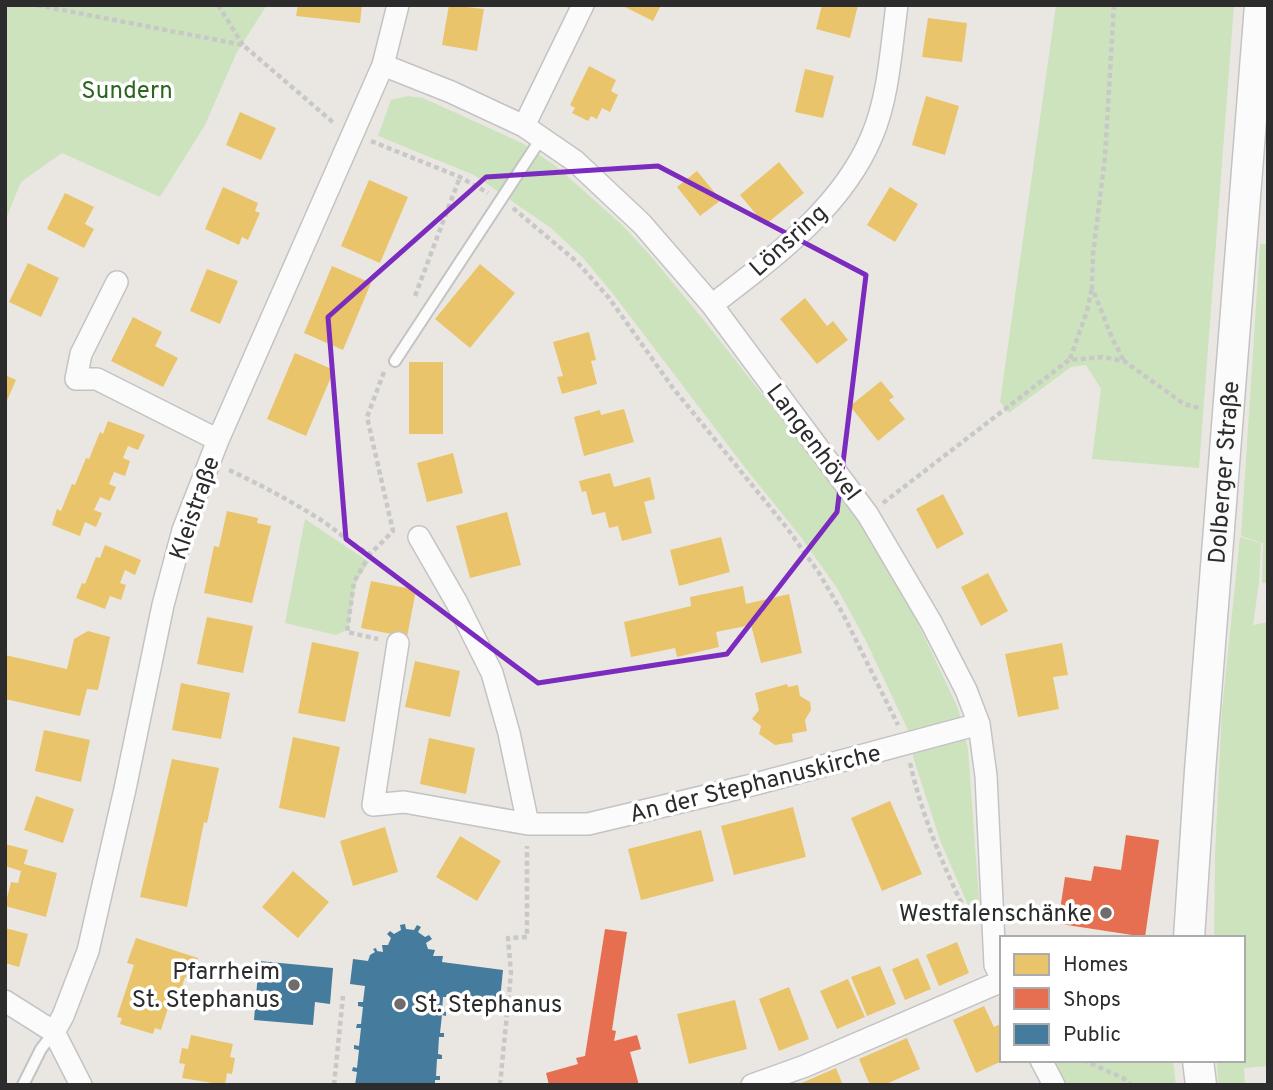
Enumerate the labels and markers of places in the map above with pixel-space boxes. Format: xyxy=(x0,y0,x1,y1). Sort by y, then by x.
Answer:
place label: Westfalenschänke xyxy=(899,900,1092,930)
marker: Westfalenschänke xyxy=(1098,905,1114,921)
place label: Pfarrheim St. Stephanus xyxy=(132,958,280,1016)
marker: Pfarrheim St. Stephanus xyxy=(286,977,302,993)
place label: St. Stephanus xyxy=(414,991,562,1021)
marker: St. Stephanus xyxy=(392,996,408,1012)

